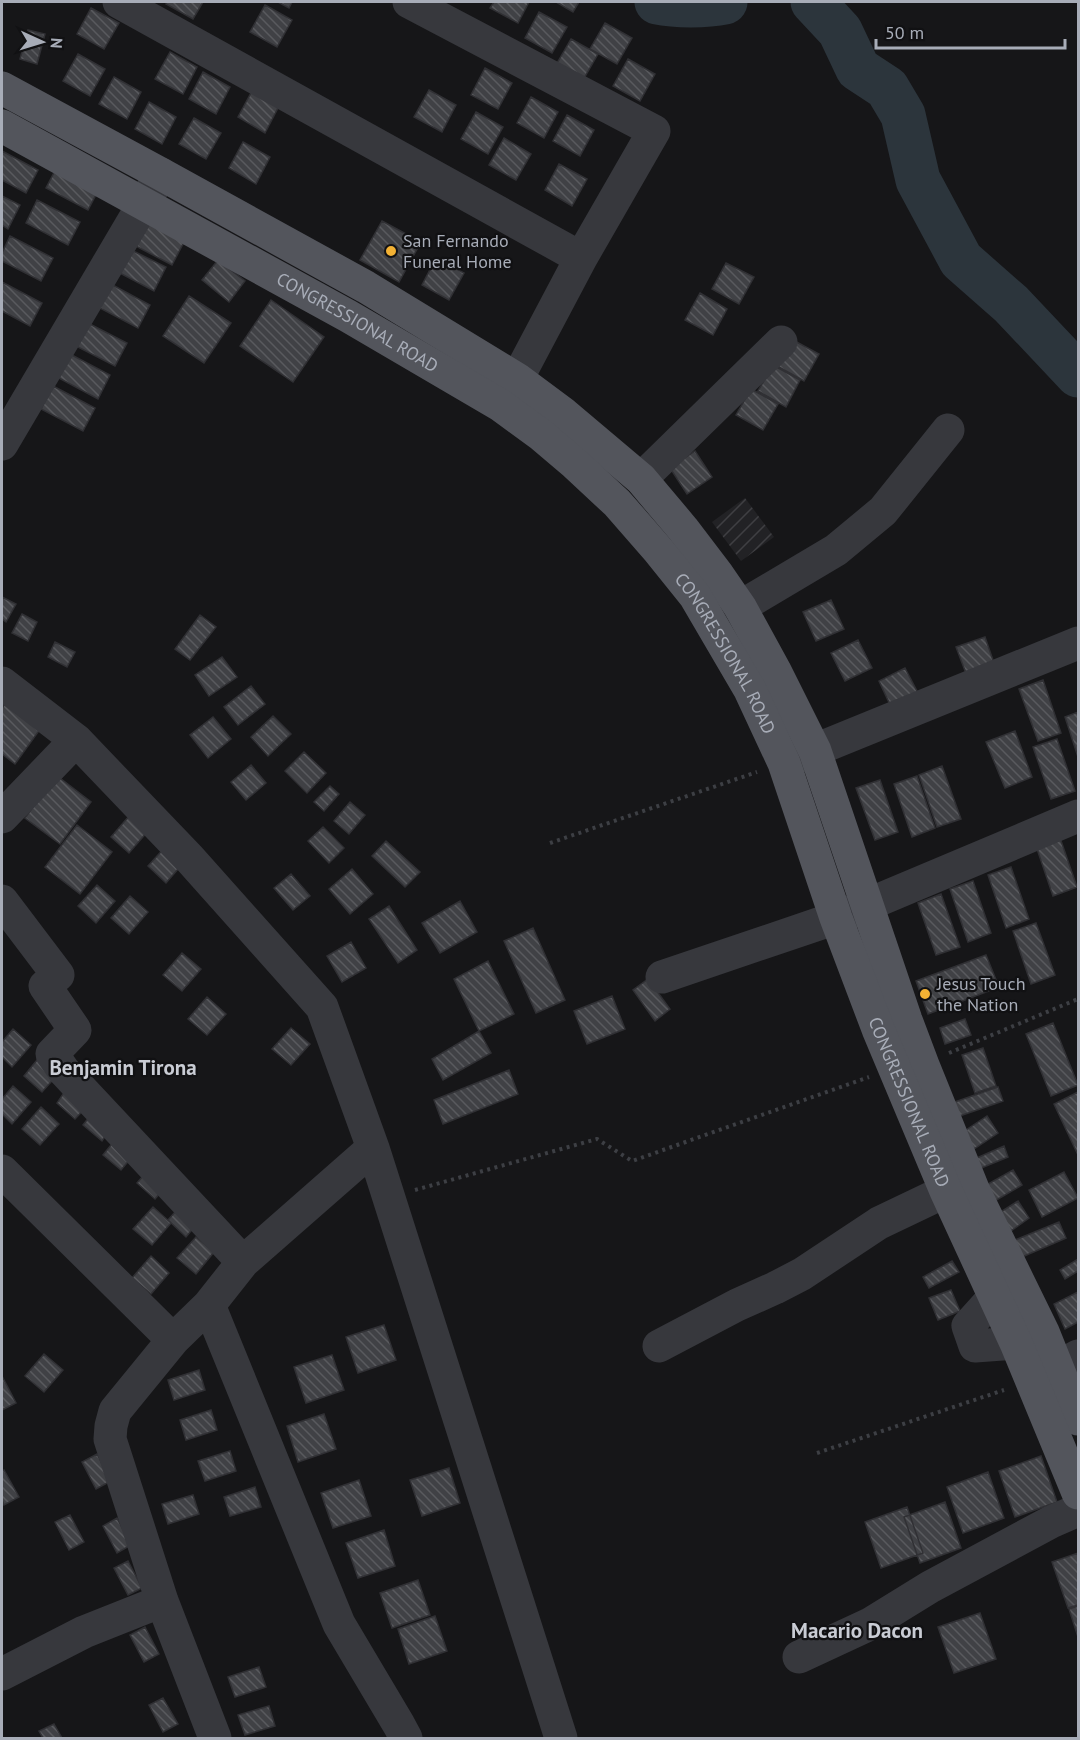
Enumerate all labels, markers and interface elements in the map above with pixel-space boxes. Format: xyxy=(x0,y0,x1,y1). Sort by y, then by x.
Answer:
north arrow xyxy=(12,12,72,72)
scale bar xyxy=(876,12,1065,50)
text: 50 m xyxy=(885,21,924,44)
text: N xyxy=(47,37,67,49)
place label: San Fernando Funeral Home xyxy=(403,229,512,273)
marker: San Fernando Funeral Home xyxy=(384,244,398,258)
street label: CONGRESSIONAL ROAD xyxy=(273,267,443,377)
street label: CONGRESSIONAL ROAD xyxy=(670,568,781,737)
place label: Jesus Touch the Nation xyxy=(936,972,1026,1016)
marker: Jesus Touch the Nation xyxy=(918,987,932,1001)
street label: CONGRESSIONAL ROAD xyxy=(863,1014,955,1191)
district label: Benjamin Tirona xyxy=(49,1054,197,1081)
district label: Macario Dacon xyxy=(791,1617,923,1644)

